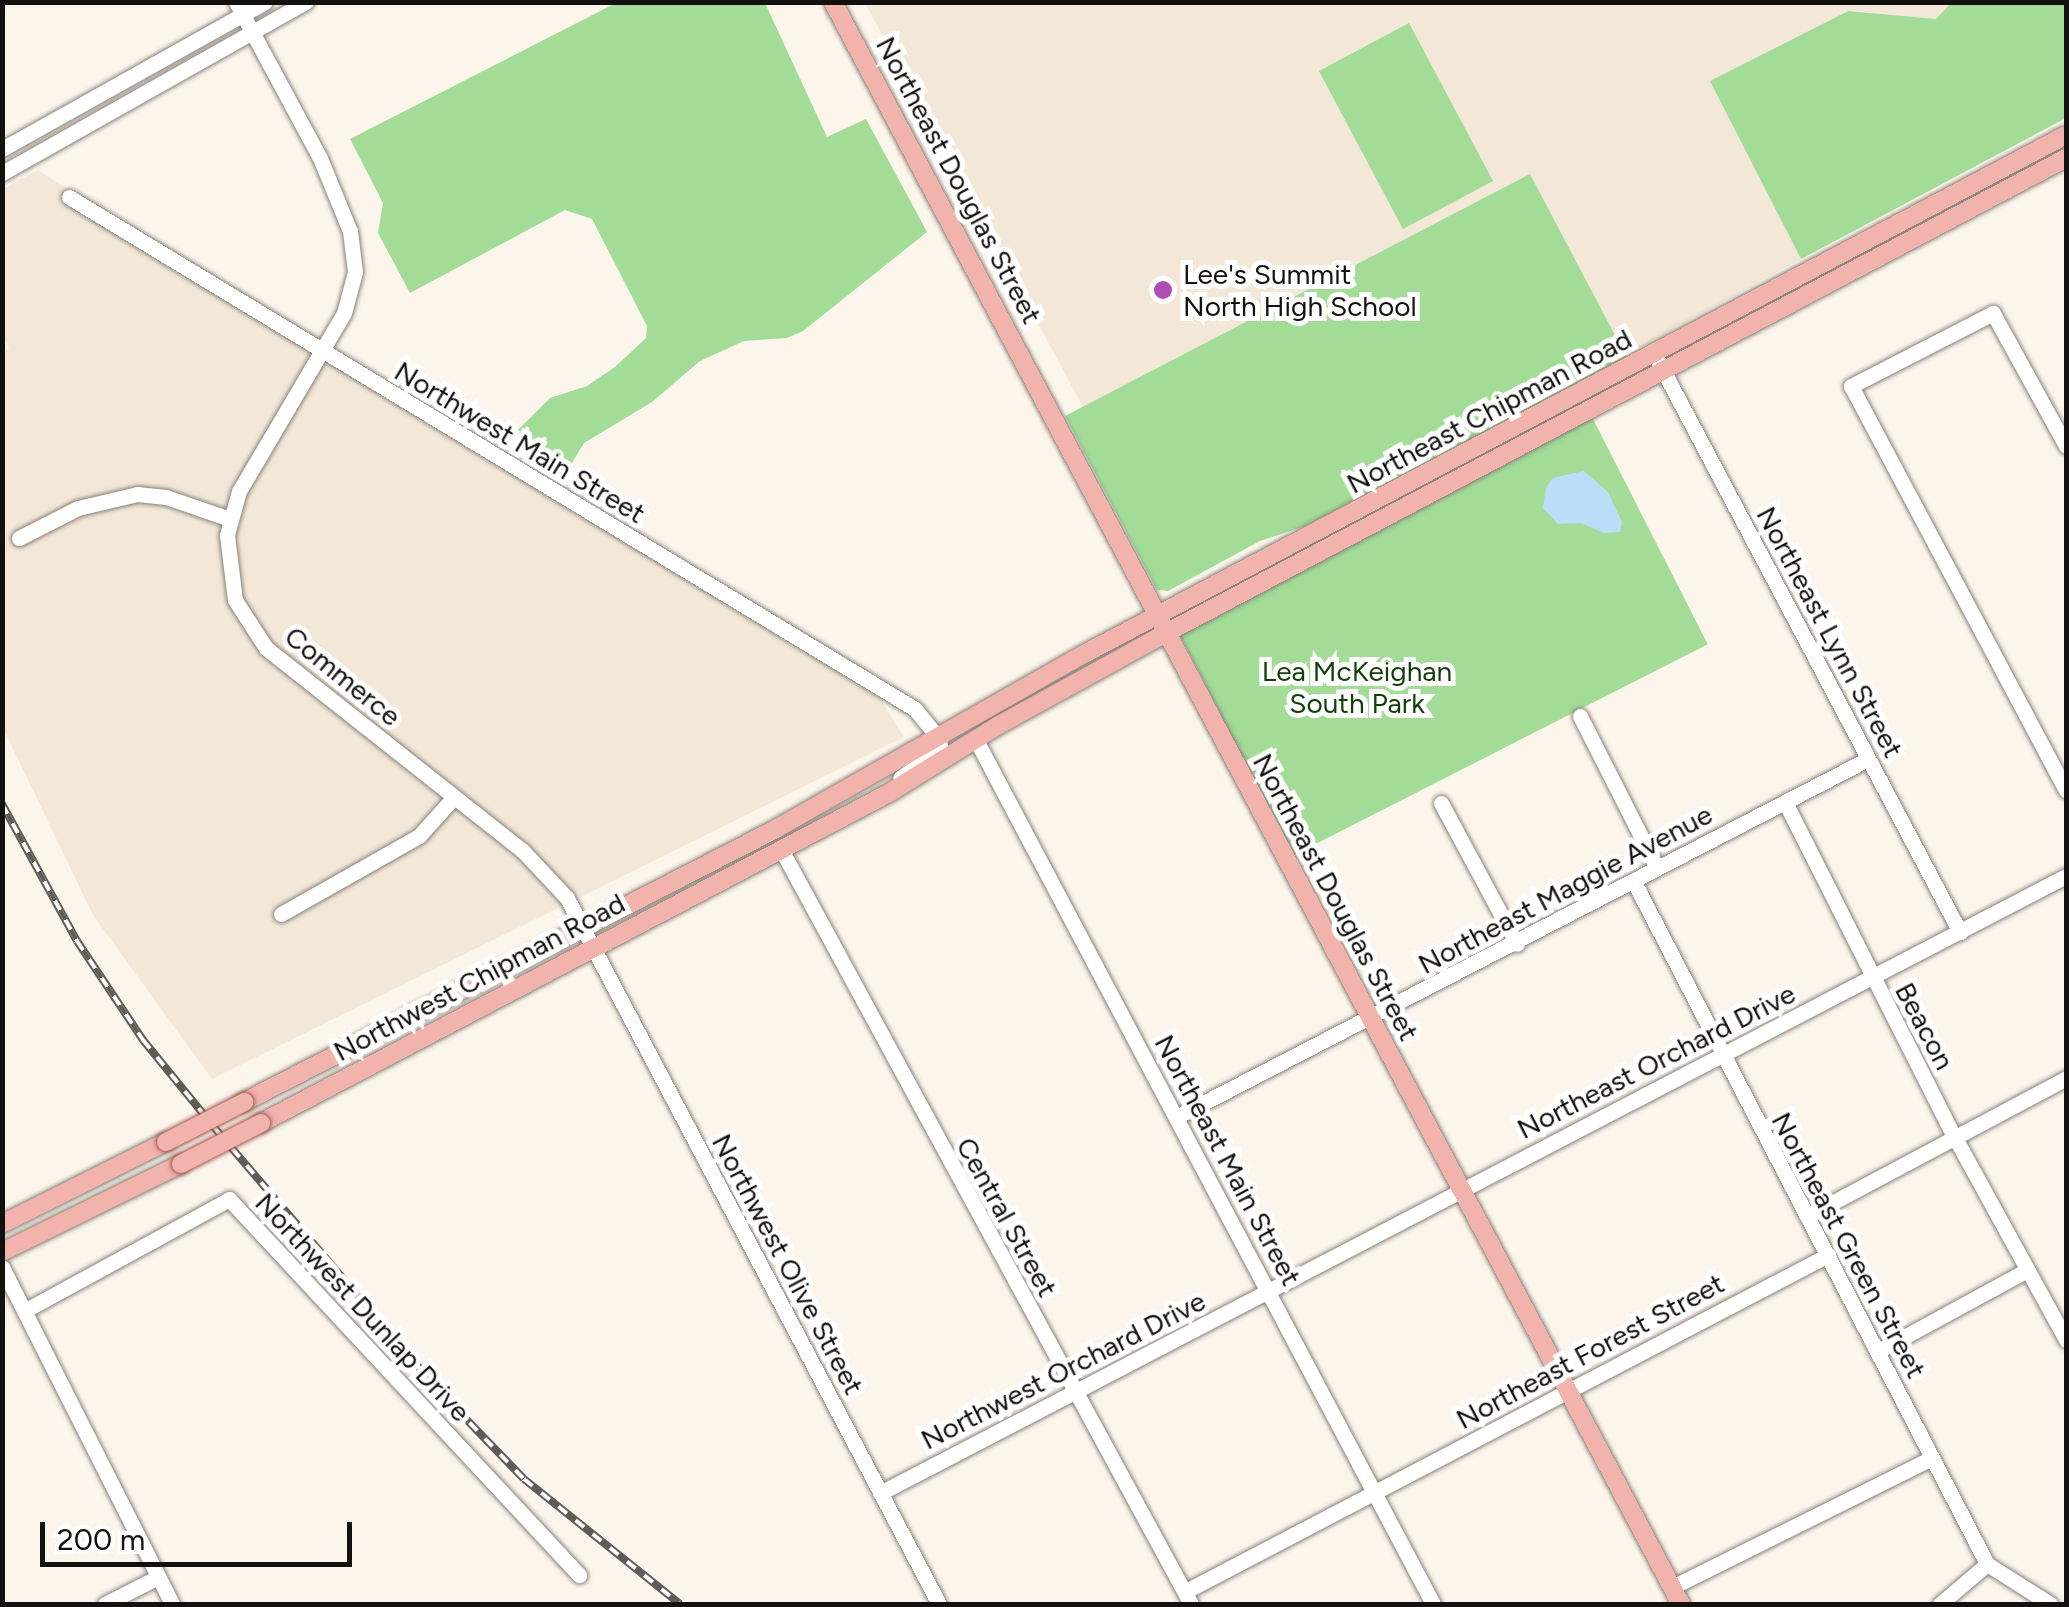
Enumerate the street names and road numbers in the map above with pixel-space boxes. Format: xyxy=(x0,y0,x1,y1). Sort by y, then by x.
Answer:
street label: Northeast Douglas Street xyxy=(869,31,1049,329)
street label: Northeast Chipman Road xyxy=(1341,322,1637,500)
street label: Northwest Main Street xyxy=(389,354,651,530)
street label: Northeast Lynn Street xyxy=(1750,501,1910,763)
street label: Commerce xyxy=(278,619,408,733)
street label: Northeast Douglas Street xyxy=(1246,748,1426,1046)
street label: Northeast Maggie Avenue xyxy=(1412,797,1718,981)
street label: Northwest Chipman Road xyxy=(328,886,630,1068)
street label: Northeast Orchard Drive xyxy=(1511,976,1801,1146)
street label: Beacon xyxy=(1888,977,1962,1075)
street label: Northeast Main Street xyxy=(1148,1029,1308,1291)
street label: Northeast Green Street xyxy=(1765,1106,1933,1384)
street label: Northwest Olive Street xyxy=(705,1128,871,1400)
street label: Central Street xyxy=(949,1131,1065,1303)
street label: Northwest Dunlap Drive xyxy=(248,1186,478,1428)
street label: Northeast Forest Street xyxy=(1450,1266,1730,1436)
street label: Northwest Orchard Drive xyxy=(915,1284,1211,1456)

